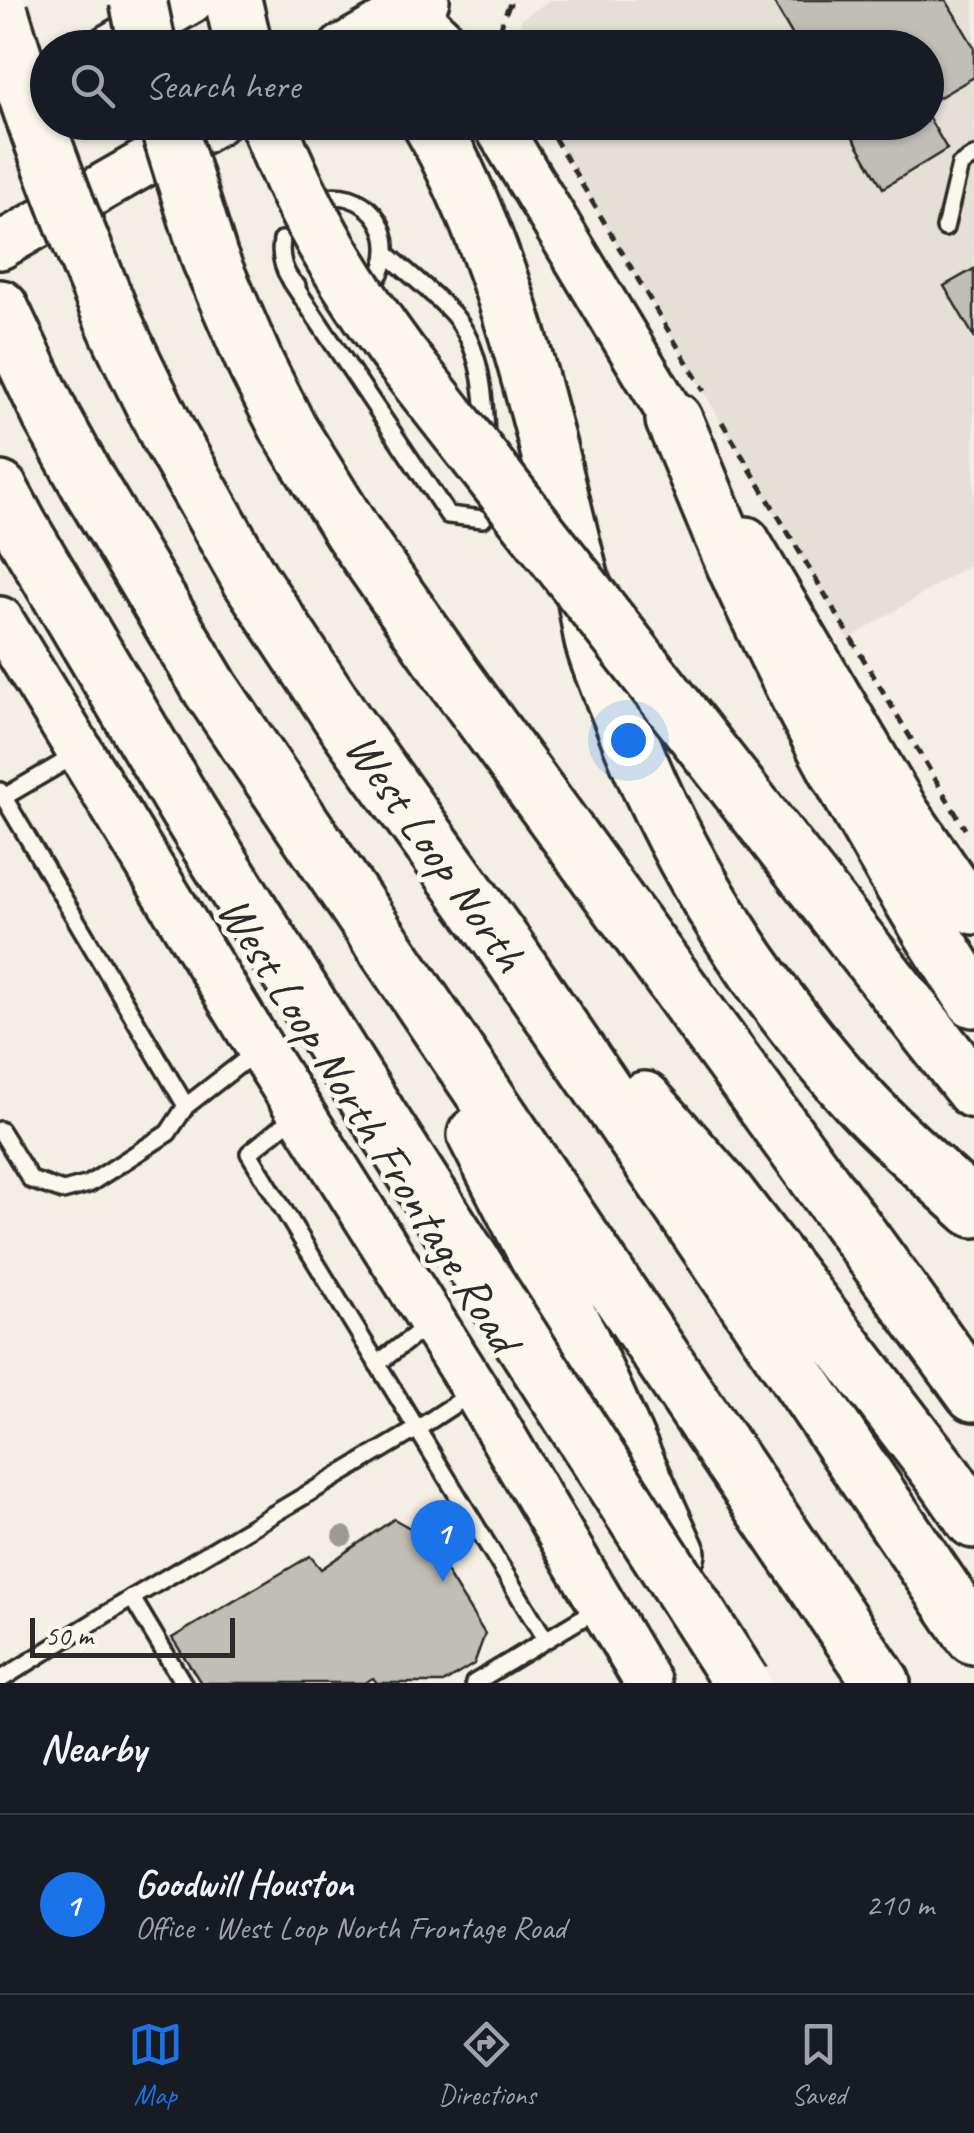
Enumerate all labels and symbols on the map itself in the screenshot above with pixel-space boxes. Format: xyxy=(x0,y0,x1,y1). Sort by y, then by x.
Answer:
your location xyxy=(603,715,654,766)
street label: West Loop North xyxy=(332,721,541,983)
street label: West Loop North Frontage Road xyxy=(204,885,538,1369)
pin: 1 xyxy=(410,1500,476,1582)
scale bar xyxy=(30,1613,235,1658)

